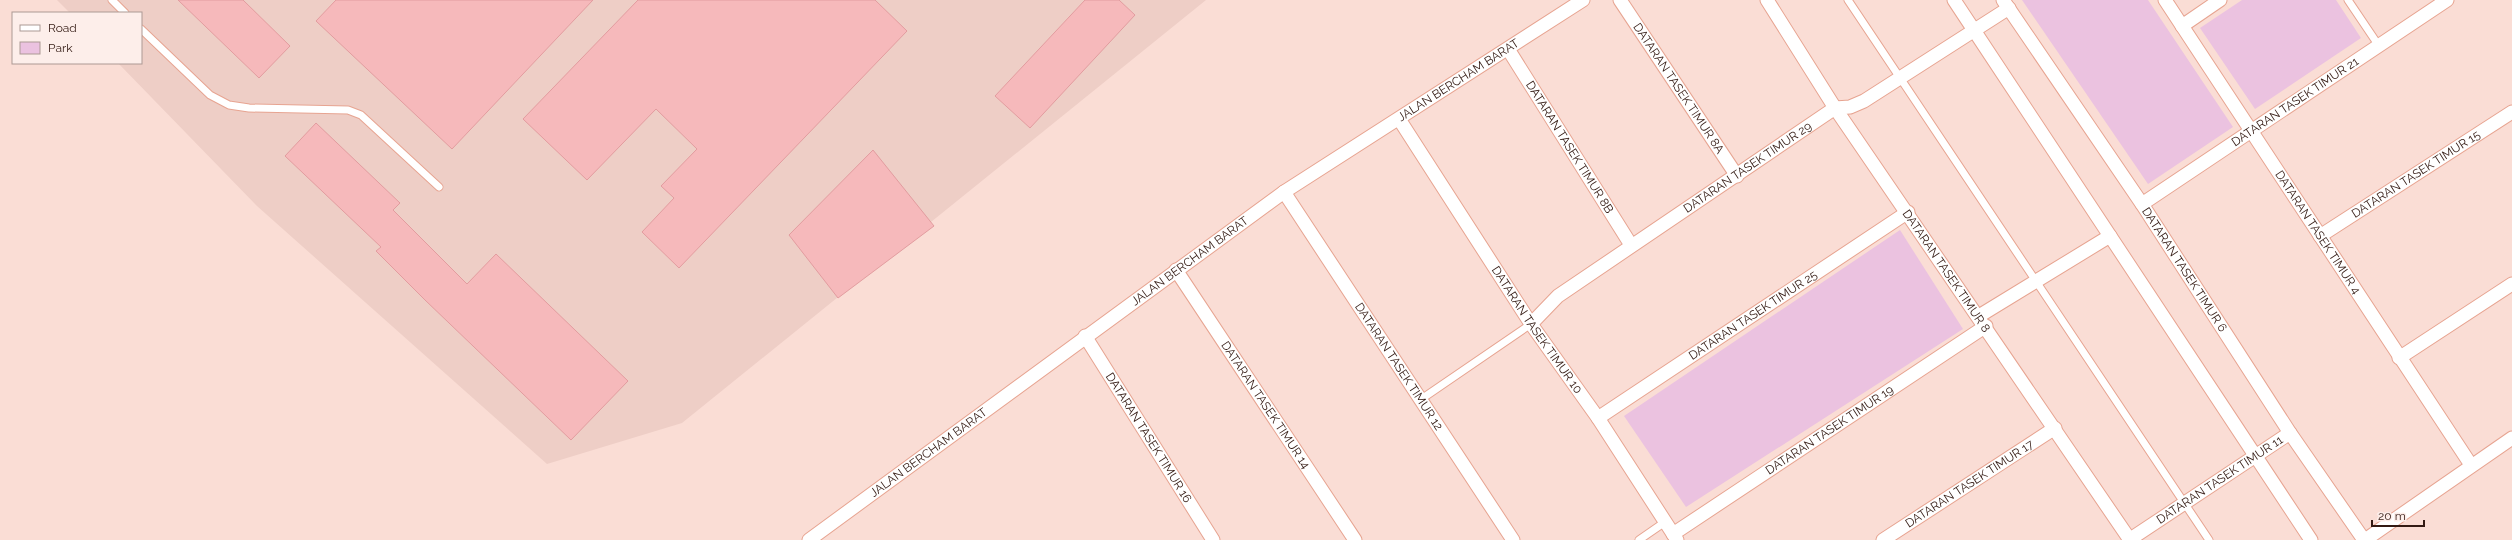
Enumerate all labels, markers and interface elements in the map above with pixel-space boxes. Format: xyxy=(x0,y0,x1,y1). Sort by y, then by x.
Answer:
legend xyxy=(12,12,142,64)
street label: DATARAN TASEK TIMUR 8A xyxy=(1630,20,1727,156)
text: Road xyxy=(48,21,77,35)
street label: JALAN BERCHAM BARAT xyxy=(1395,36,1522,124)
text: Park xyxy=(48,41,73,55)
street label: DATARAN TASEK TIMUR 21 xyxy=(2229,54,2361,149)
street label: DATARAN TASEK TIMUR 8B xyxy=(1523,79,1616,216)
street label: DATARAN TASEK TIMUR 29 xyxy=(1681,119,1814,216)
street label: DATARAN TASEK TIMUR 15 xyxy=(2349,127,2483,221)
street label: DATARAN TASEK TIMUR 4 xyxy=(2272,168,2364,297)
street label: DATARAN TASEK TIMUR 6 xyxy=(2139,205,2230,335)
street label: DATARAN TASEK TIMUR 8 xyxy=(1899,207,1993,335)
street label: JALAN BERCHAM BARAT xyxy=(1129,213,1252,309)
street label: DATARAN TASEK TIMUR 10 xyxy=(1489,264,1585,396)
street label: DATARAN TASEK TIMUR 25 xyxy=(1686,267,1820,363)
street label: DATARAN TASEK TIMUR 12 xyxy=(1352,300,1446,433)
street label: DATARAN TASEK TIMUR 14 xyxy=(1218,339,1313,472)
street label: DATARAN TASEK TIMUR 16 xyxy=(1103,370,1195,505)
street label: DATARAN TASEK TIMUR 19 xyxy=(1763,382,1896,477)
street label: JALAN BERCHAM BARAT xyxy=(867,405,990,500)
street label: DATARAN TASEK TIMUR 11 xyxy=(2154,433,2286,527)
street label: DATARAN TASEK TIMUR 17 xyxy=(1903,437,2036,531)
scale bar xyxy=(2372,502,2424,528)
text: 20 m xyxy=(2378,509,2406,523)

